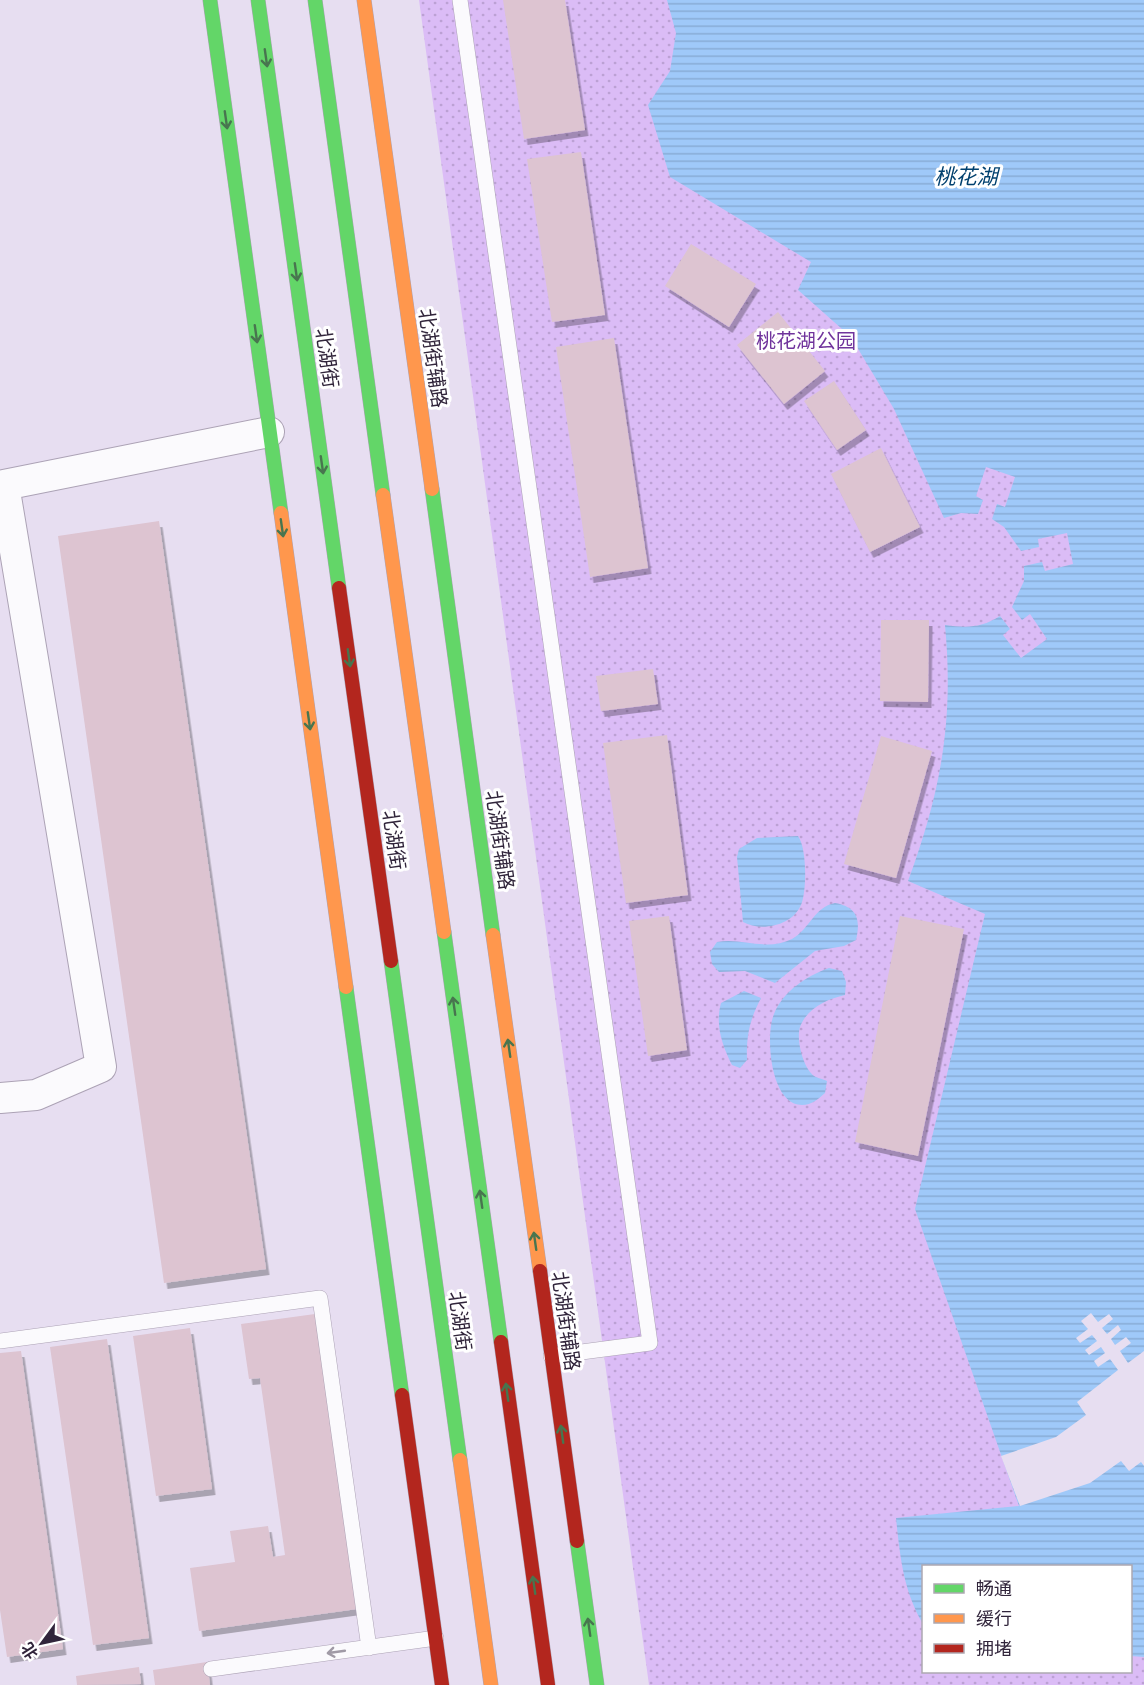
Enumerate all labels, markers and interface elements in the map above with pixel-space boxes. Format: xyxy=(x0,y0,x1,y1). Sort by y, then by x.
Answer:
one-way arrow xyxy=(261,48,272,67)
one-way arrow xyxy=(221,110,232,130)
water label: 桃花湖 xyxy=(935,164,1000,189)
one-way arrow xyxy=(290,262,301,281)
street label: 北湖街辅路 xyxy=(414,307,452,409)
one-way arrow xyxy=(250,324,261,344)
street label: 北湖街 xyxy=(311,327,343,389)
park label: 桃花湖公园 xyxy=(756,329,856,353)
one-way arrow xyxy=(317,455,328,474)
one-way arrow xyxy=(277,517,288,537)
one-way arrow xyxy=(344,648,355,668)
one-way arrow xyxy=(303,710,314,730)
street label: 北湖街辅路 xyxy=(481,789,519,891)
street label: 北湖街 xyxy=(378,809,410,871)
one-way arrow xyxy=(448,997,459,1016)
one-way arrow xyxy=(503,1038,514,1058)
one-way arrow xyxy=(475,1190,486,1210)
one-way arrow xyxy=(530,1231,541,1251)
street label: 北湖街辅路 xyxy=(547,1270,585,1372)
street label: 北湖街 xyxy=(444,1290,476,1352)
one-way arrow xyxy=(502,1383,513,1403)
one-way arrow xyxy=(557,1424,568,1444)
legend xyxy=(922,1565,1132,1673)
one-way arrow xyxy=(528,1576,539,1596)
text: 畅通 xyxy=(976,1578,1012,1600)
text: 缓行 xyxy=(976,1608,1012,1630)
north arrow xyxy=(12,1613,72,1673)
one-way arrow xyxy=(583,1618,594,1637)
text: 拥堵 xyxy=(976,1638,1012,1660)
text: 北 xyxy=(18,1639,42,1663)
one-way arrow xyxy=(327,1647,346,1658)

